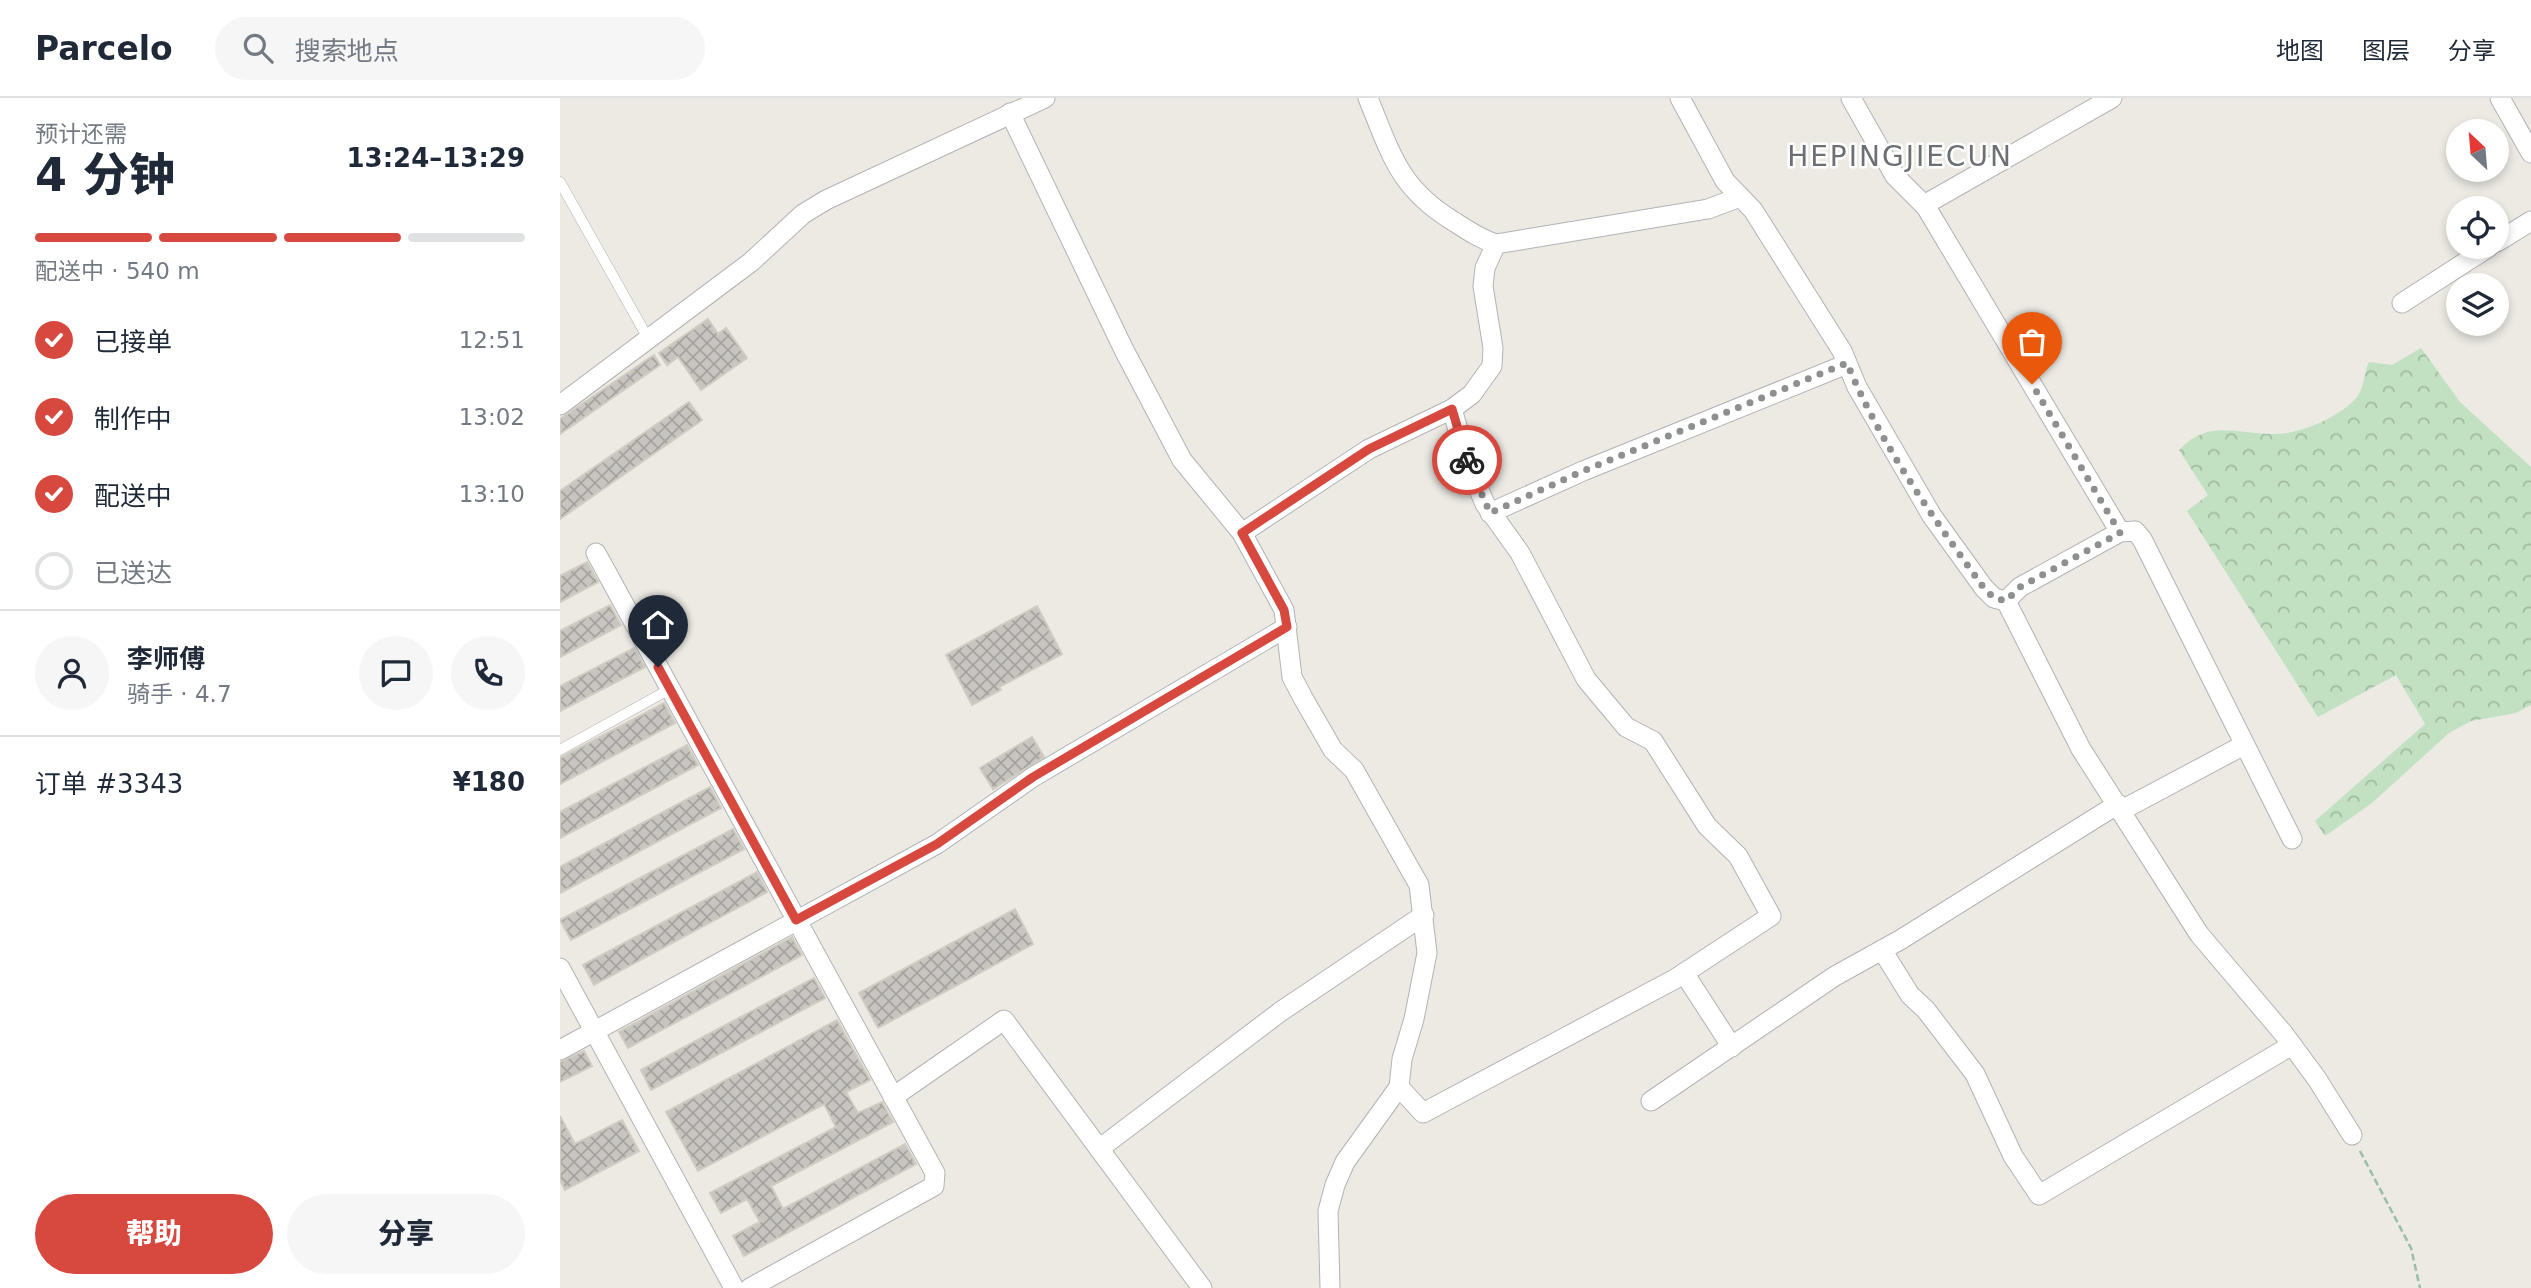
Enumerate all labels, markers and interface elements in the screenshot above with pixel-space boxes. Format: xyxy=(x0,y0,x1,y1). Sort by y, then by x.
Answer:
search box xyxy=(215,17,705,80)
text: Parcelo xyxy=(35,29,173,68)
icon: search xyxy=(239,29,277,67)
text: 搜索地点 xyxy=(295,36,399,66)
text: 地图 xyxy=(2276,37,2324,65)
text: 图层 xyxy=(2362,37,2410,65)
text: 分享 xyxy=(2448,37,2496,65)
north arrow xyxy=(2446,119,2510,182)
map controls xyxy=(2446,119,2509,336)
text: 预计还需 xyxy=(35,121,127,147)
district label: HEPINGJIECUN xyxy=(1787,140,2013,173)
text: 13:24–13:29 xyxy=(346,143,525,173)
text: 4 分钟 xyxy=(35,148,175,202)
button: locate xyxy=(2446,196,2509,259)
text: 配送中 · 540 m xyxy=(35,258,200,284)
button: layers xyxy=(2446,273,2509,336)
pin xyxy=(2002,312,2062,384)
icon: check xyxy=(35,321,73,359)
icon: bag xyxy=(2013,323,2051,361)
text: 已接单 xyxy=(94,327,172,357)
text: 12:51 xyxy=(459,327,525,353)
icon: check xyxy=(35,398,73,436)
text: 制作中 xyxy=(94,404,172,434)
text: 13:02 xyxy=(459,404,525,430)
courier xyxy=(1432,425,1502,495)
icon: bike xyxy=(1448,441,1486,479)
icon: check xyxy=(35,475,73,513)
text: 配送中 xyxy=(94,481,172,511)
text: 13:10 xyxy=(459,481,525,507)
text: 已送达 xyxy=(94,558,172,588)
pin xyxy=(628,595,688,667)
icon: home xyxy=(639,606,677,644)
button: person xyxy=(35,636,109,710)
button: chat xyxy=(359,636,433,710)
button: phone xyxy=(451,636,525,710)
text: 李师傅 xyxy=(127,644,205,674)
text: 骑手 · 4.7 xyxy=(127,681,232,707)
text: ¥180 xyxy=(453,767,525,797)
text: 订单 #3343 xyxy=(35,769,183,799)
button: 帮助 xyxy=(35,1194,273,1274)
button: 分享 xyxy=(287,1194,525,1274)

